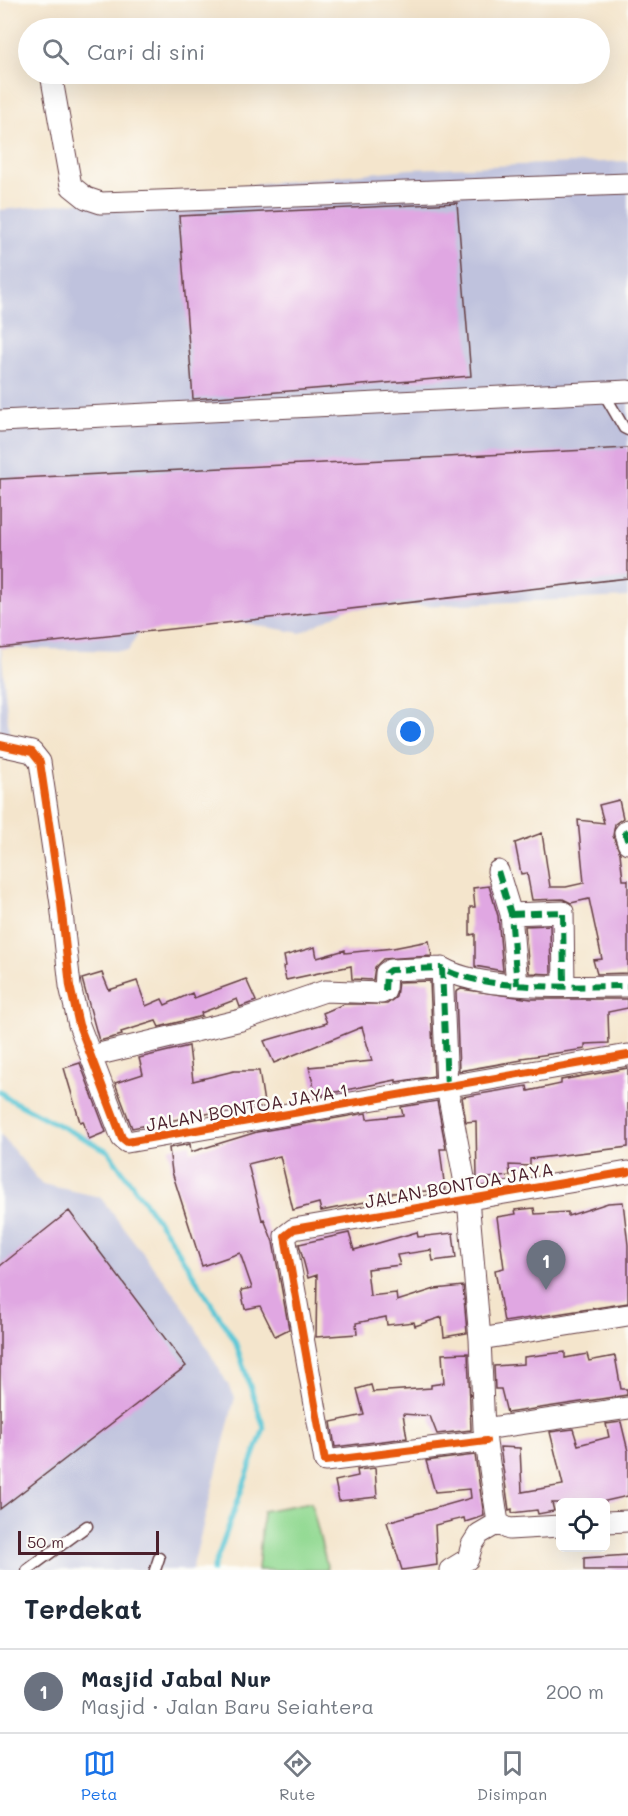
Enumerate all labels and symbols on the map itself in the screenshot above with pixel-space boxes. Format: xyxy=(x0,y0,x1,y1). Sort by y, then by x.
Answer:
your location xyxy=(396,717,425,746)
street label: JALAN BONTOA JAYA 1 xyxy=(144,1077,350,1137)
street label: JALAN BONTOA JAYA xyxy=(363,1157,555,1213)
pin: 1 xyxy=(526,1240,566,1290)
scale bar xyxy=(18,1528,159,1556)

